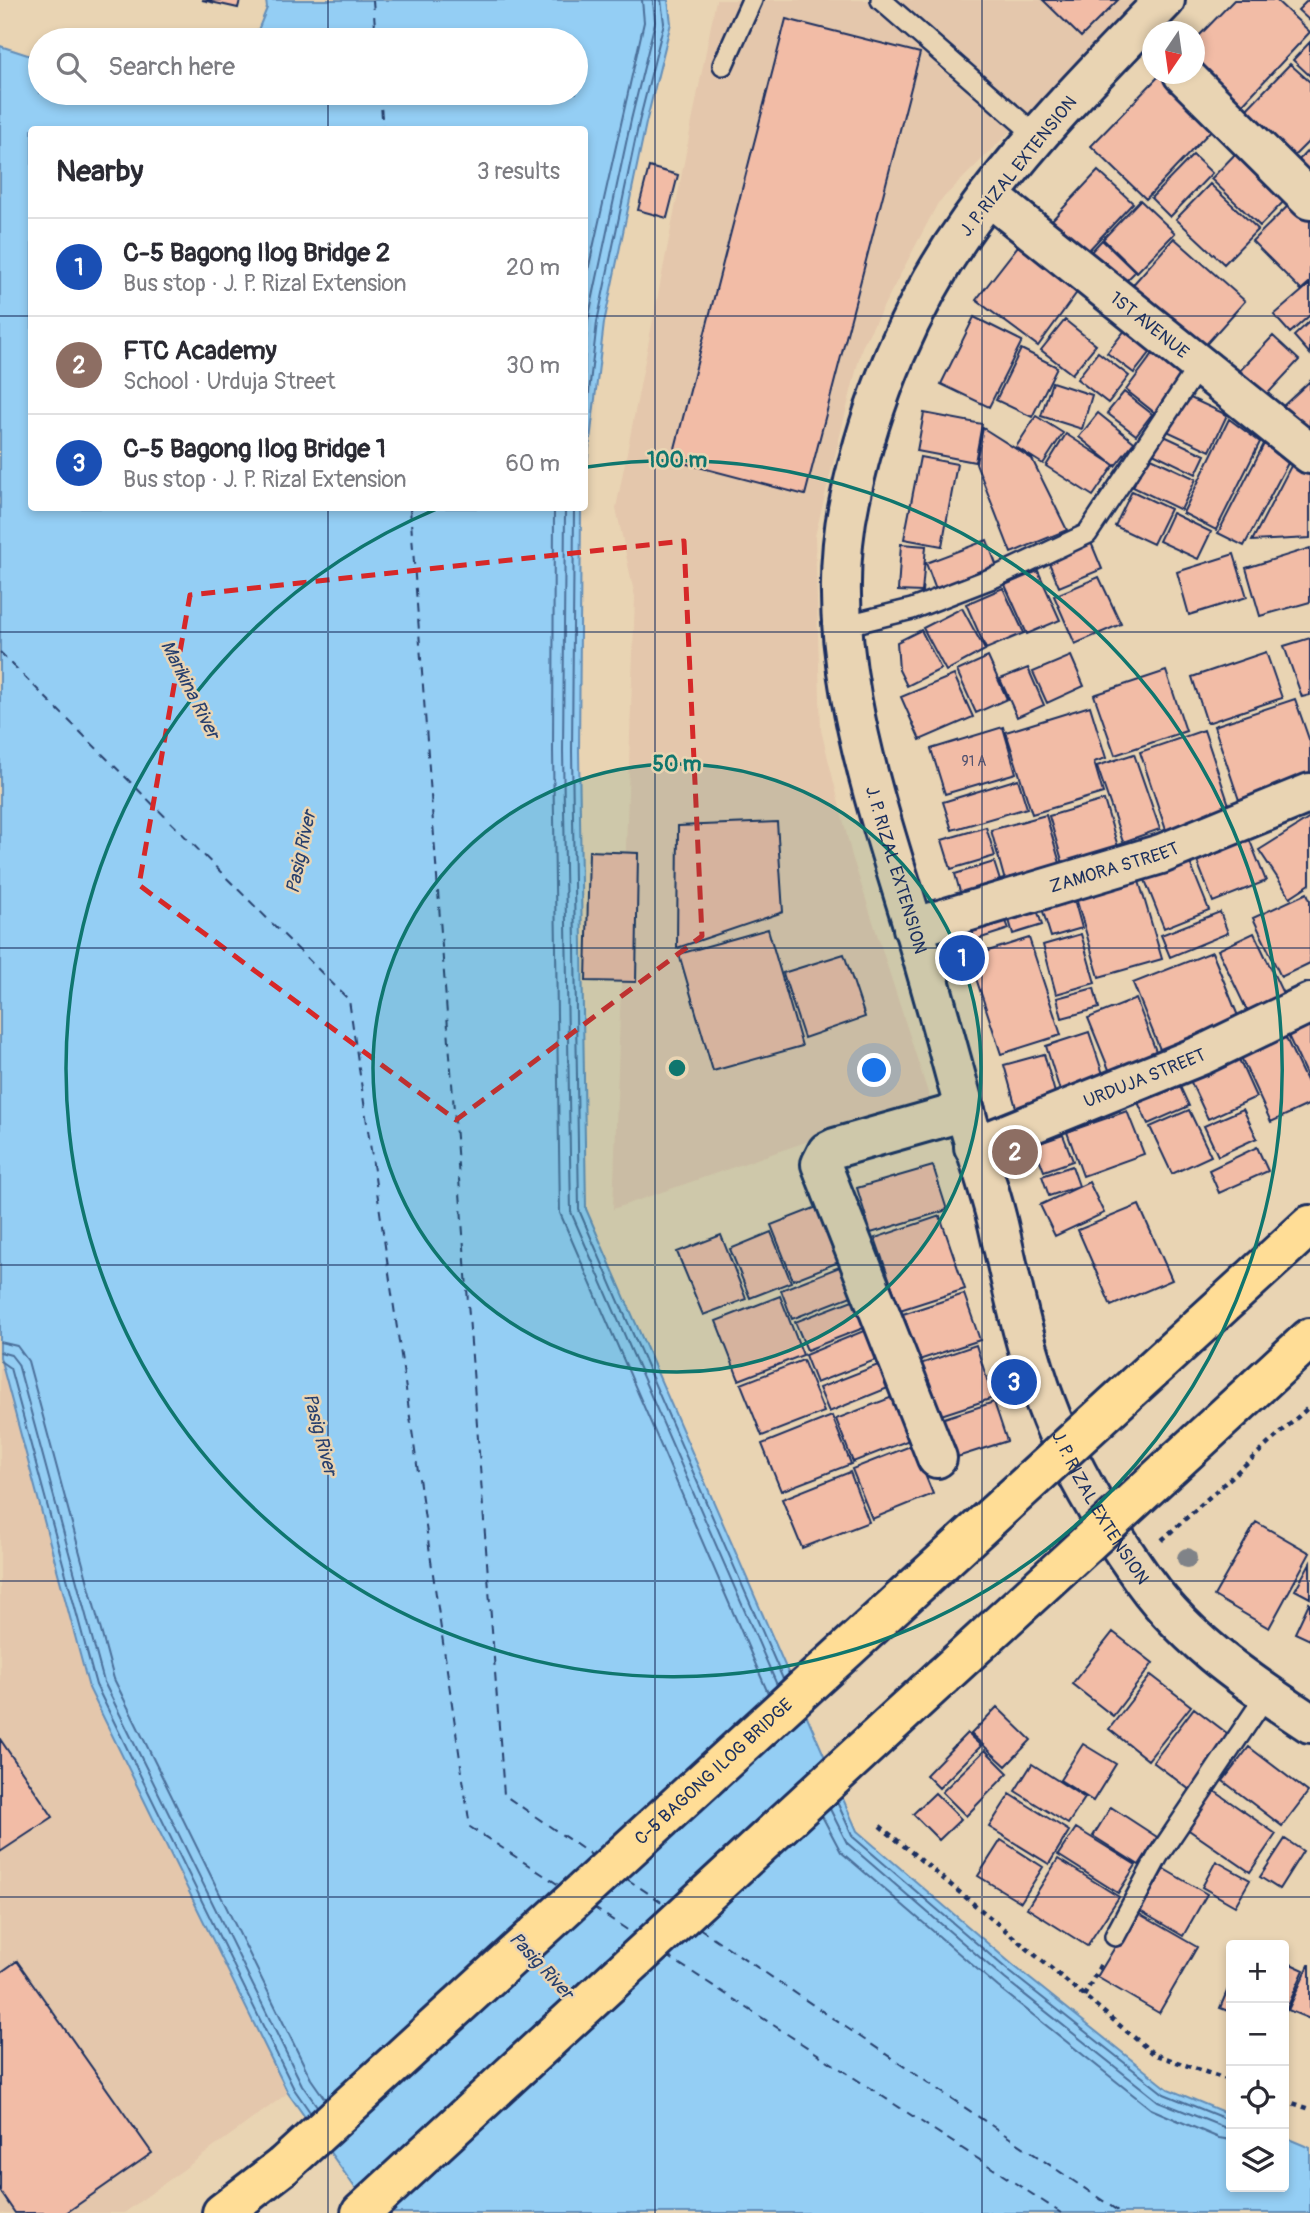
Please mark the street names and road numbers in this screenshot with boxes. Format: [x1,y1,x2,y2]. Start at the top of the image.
street label: J. P. RIZAL EXTENSION [955,91,1082,241]
street label: 1ST AVENUE [1105,287,1193,364]
street label: J. P. RIZAL EXTENSION [860,784,932,957]
street label: ZAMORA STREET [1047,837,1182,899]
street label: URDUJA STREET [1080,1044,1209,1113]
street label: J. P. RIZAL EXTENSION [1046,1427,1154,1589]
street label: C-5 BAGONG ILOG BRIDGE [630,1694,798,1850]

